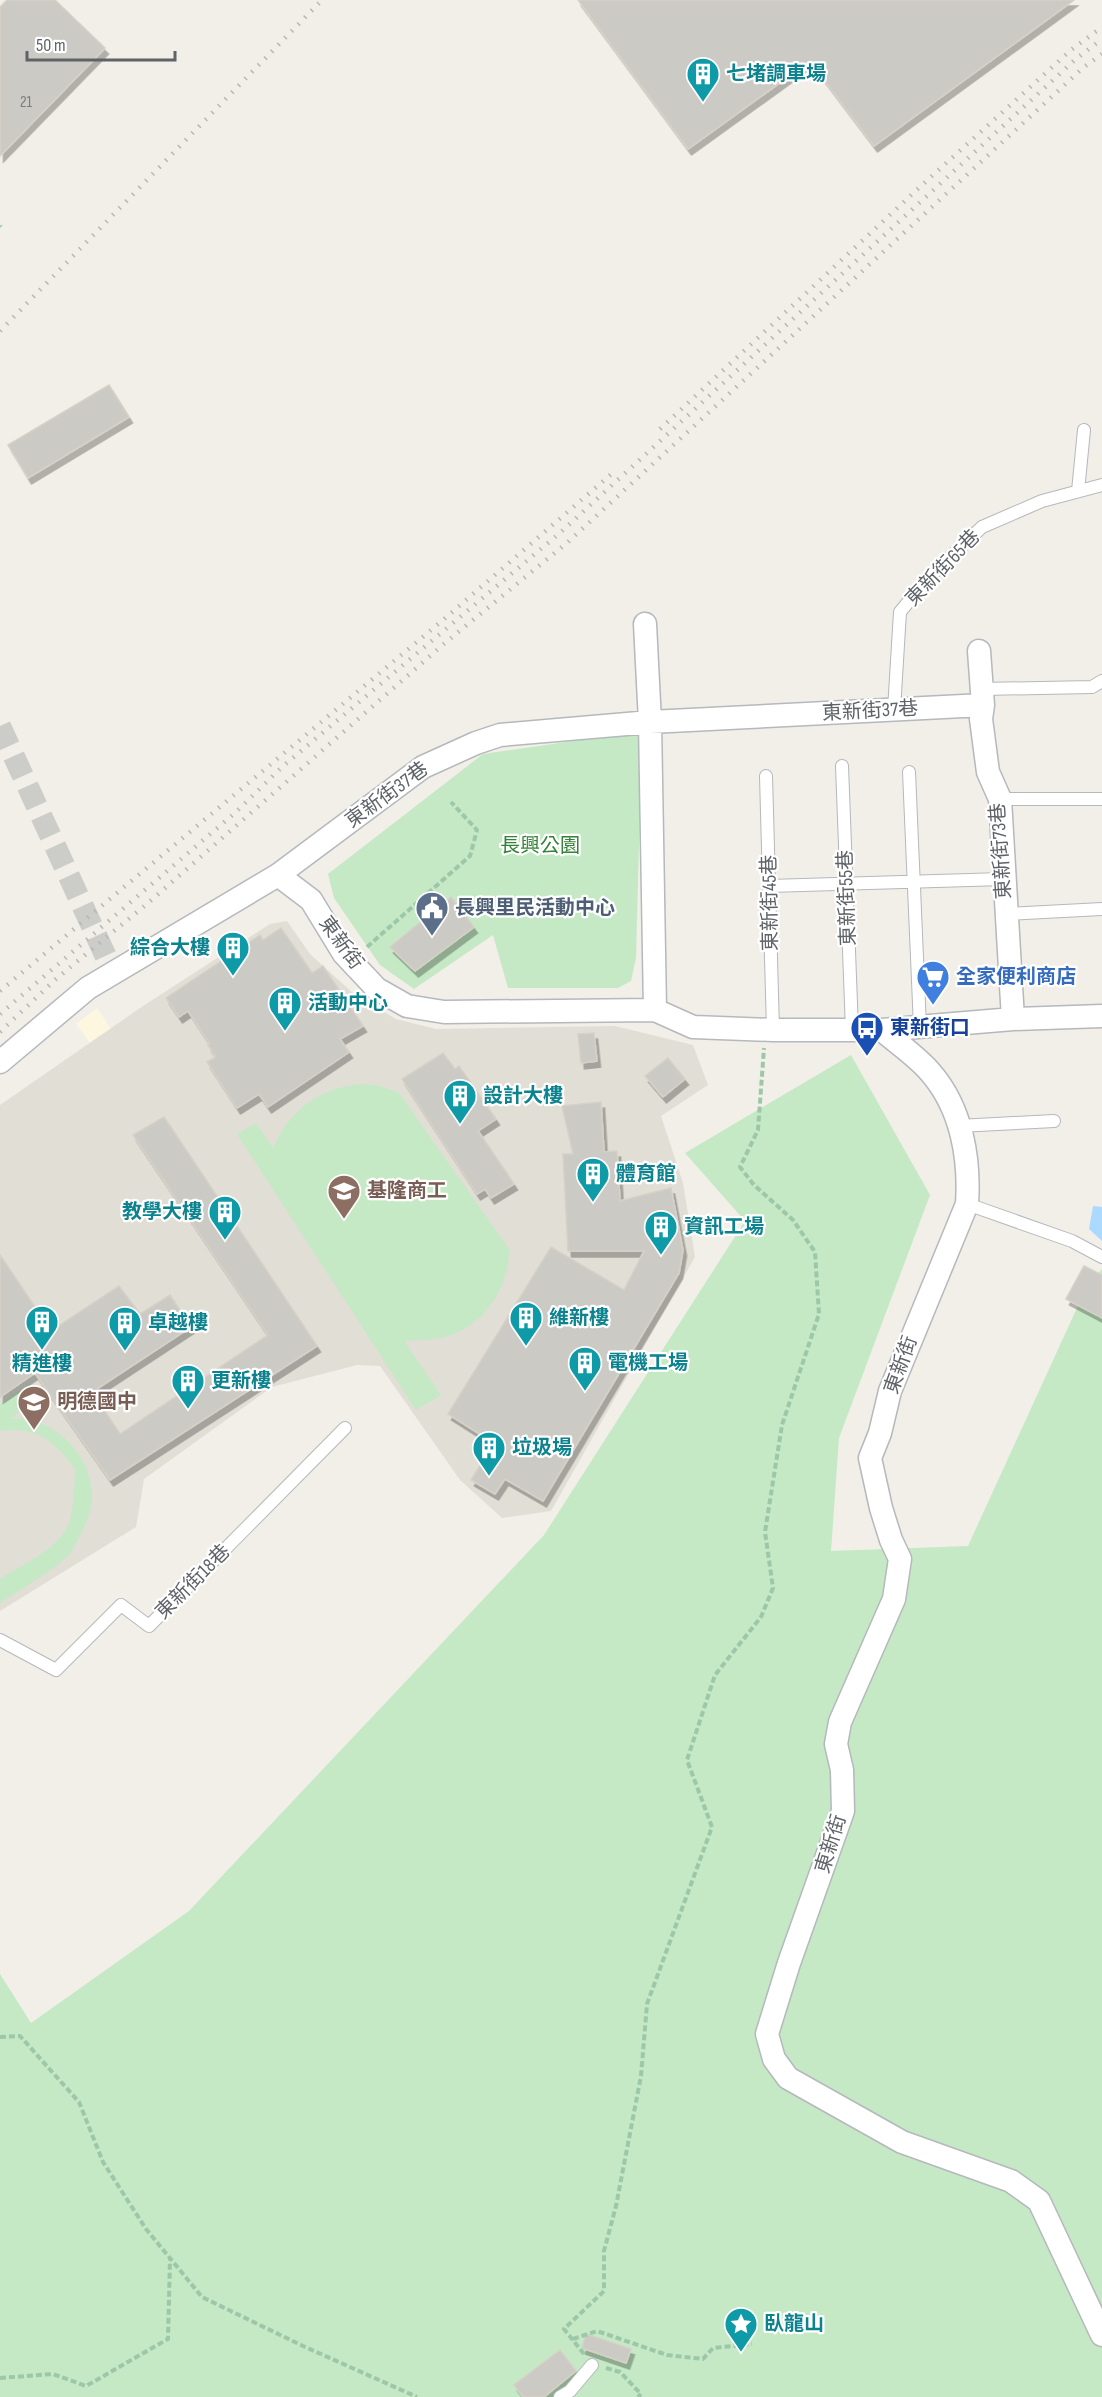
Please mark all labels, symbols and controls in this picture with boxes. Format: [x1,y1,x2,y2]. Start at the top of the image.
scale bar [27,24,176,62]
text: 50 m [36,35,66,56]
building icon: 七堵調車場 [685,56,721,103]
place label: 七堵調車場 [726,62,826,86]
house number: 21 [20,93,33,112]
street label: 東新街65巷 [901,525,985,611]
street label: 東新街37巷 [821,696,919,726]
street label: 東新街37巷 [341,757,433,833]
street label: 東新街73巷 [986,802,1016,900]
park label: 長興公園 [500,834,580,858]
street label: 東新街55巷 [833,850,861,946]
street label: 東新街45巷 [757,855,783,951]
public building icon: 長興里民活動中心 [414,890,450,937]
place label: 長興里民活動中心 [455,896,615,920]
street label: 東新街 [314,912,368,974]
building icon: 綜合大樓 [215,930,251,977]
place label: 綜合大樓 [130,936,210,960]
supermarket icon: 全家便利商店 [915,959,951,1006]
place label: 全家便利商店 [956,965,1076,989]
building icon: 活動中心 [267,985,303,1032]
place label: 活動中心 [308,991,388,1015]
bus stop icon: 東新街口 [849,1010,885,1057]
place label: 東新街口 [890,1016,970,1040]
building icon: 設計大樓 [442,1078,478,1125]
place label: 設計大樓 [483,1084,563,1108]
building icon: 體育館 [575,1156,611,1203]
place label: 體育館 [616,1162,676,1186]
school or university icon: 基隆商工 [326,1173,362,1220]
place label: 基隆商工 [367,1179,447,1203]
building icon: 教學大樓 [207,1194,243,1241]
place label: 教學大樓 [122,1200,202,1224]
building icon: 資訊工場 [643,1209,679,1256]
place label: 資訊工場 [684,1215,764,1239]
building icon: 維新樓 [508,1300,544,1347]
building icon: 精進樓 [24,1304,60,1351]
building icon: 卓越樓 [107,1305,143,1352]
place label: 維新樓 [549,1306,609,1330]
place label: 卓越樓 [148,1311,208,1335]
street label: 東新街 [879,1333,923,1397]
building icon: 電機工場 [567,1345,603,1392]
place label: 電機工場 [608,1351,688,1375]
place label: 精進樓 [12,1352,72,1376]
building icon: 更新樓 [170,1363,206,1410]
place label: 更新樓 [211,1369,271,1393]
school or university icon: 明德國中 [16,1384,52,1431]
place label: 明德國中 [57,1390,137,1414]
building icon: 垃圾場 [471,1430,507,1477]
place label: 垃圾場 [512,1436,572,1460]
street label: 東新街18巷 [151,1540,235,1624]
street label: 東新街 [811,1812,851,1876]
place icon: 臥龍山 [723,2306,759,2353]
place label: 臥龍山 [764,2312,824,2336]

